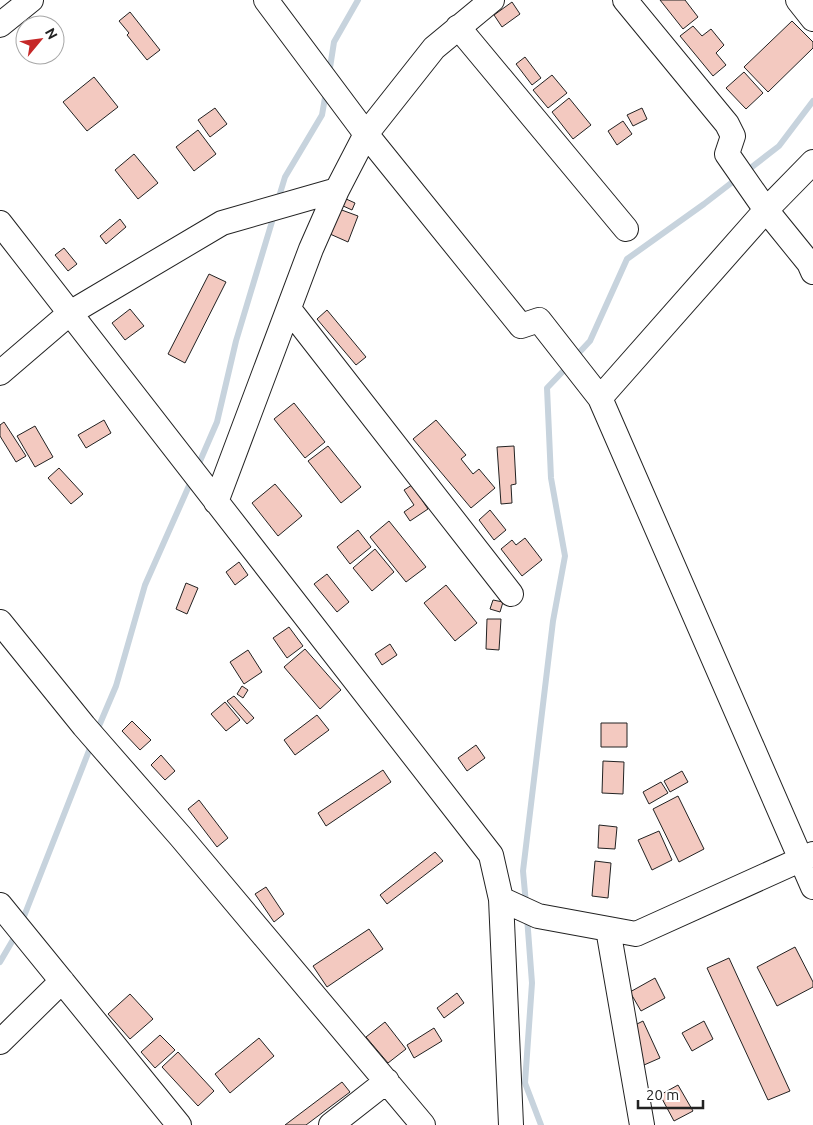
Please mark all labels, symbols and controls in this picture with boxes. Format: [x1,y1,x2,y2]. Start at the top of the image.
north arrow [15,15,65,65]
text: N [42,25,61,42]
scale bar [638,1078,703,1110]
text: 20 m [646,1086,679,1103]

